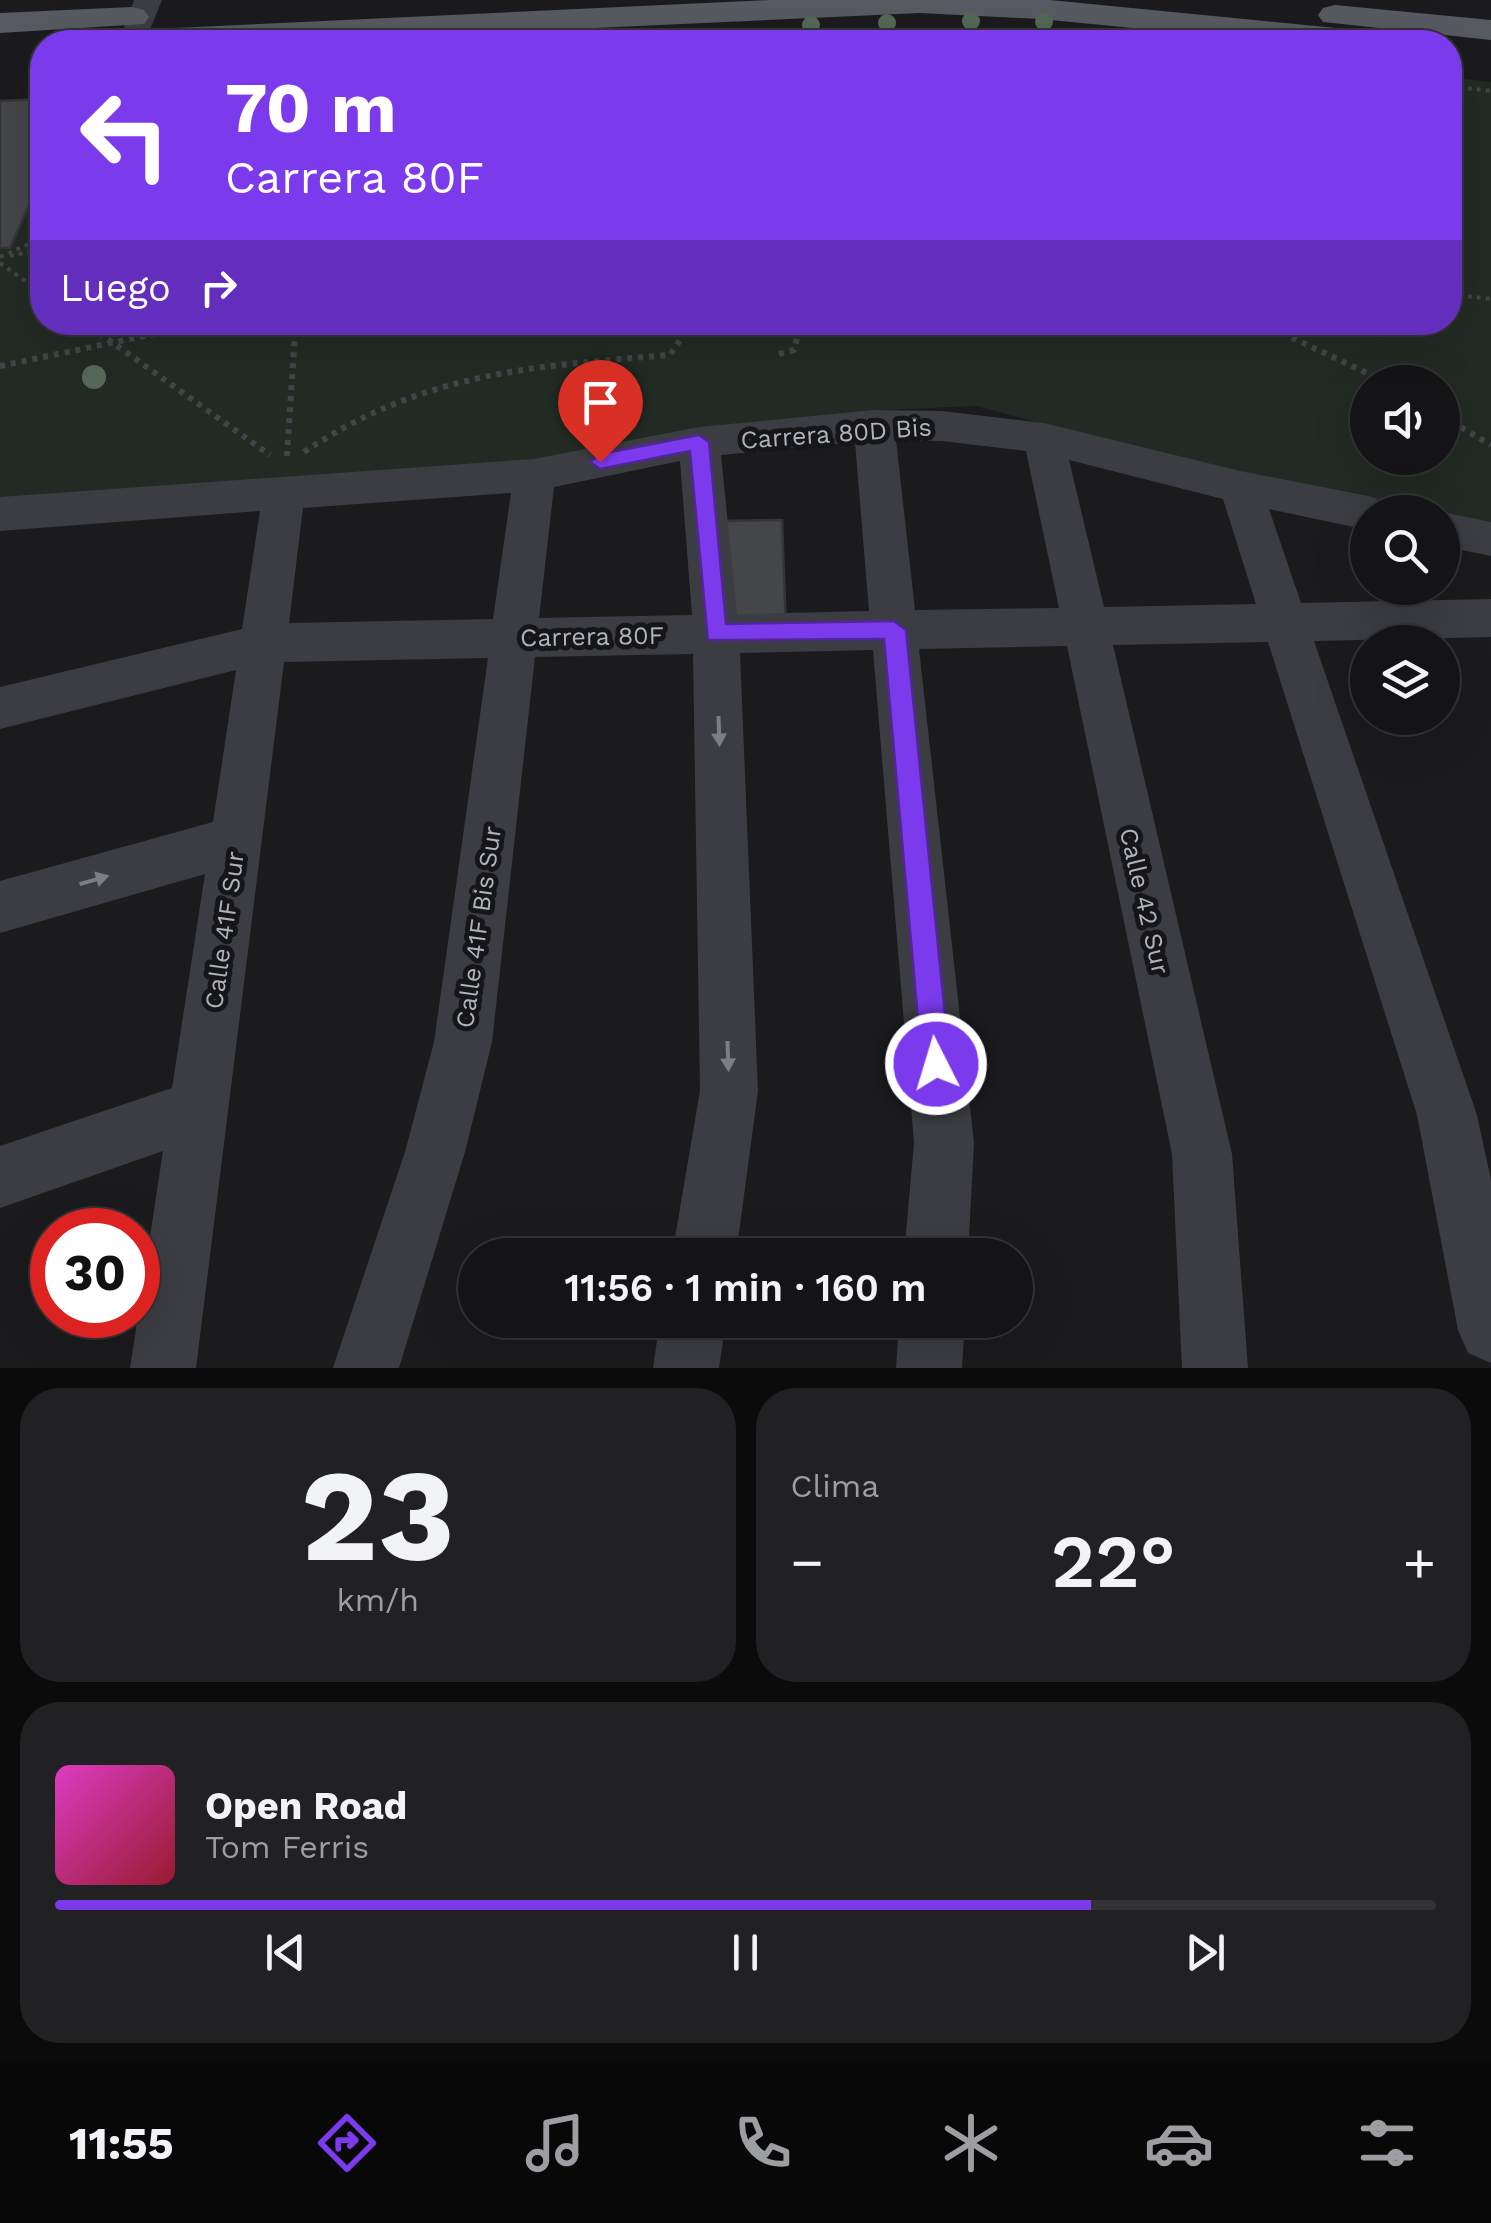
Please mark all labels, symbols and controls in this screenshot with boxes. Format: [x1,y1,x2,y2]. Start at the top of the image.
text: 70 m [225,67,397,149]
icon: left [60,70,190,200]
text: Carrera 80F [225,151,484,204]
icon: right [191,260,246,315]
text: Luego [60,266,171,310]
pin [558,360,643,463]
map controls [1350,365,1460,735]
button: sound [1350,365,1460,475]
icon: arrive [573,375,628,430]
street label: Carrera 80D Bis [740,412,932,455]
button: search [1350,495,1460,605]
street label: Carrera 80F [520,621,664,652]
button: layers [1350,625,1460,735]
one-way arrow [711,715,727,747]
street label: Calle 41F Bis Sur [450,824,507,1030]
street label: Calle 42 Sur [1114,825,1175,977]
street label: Calle 41F Sur [199,849,250,1011]
one-way arrow [79,872,110,887]
position arrow [884,1012,988,1116]
one-way arrow [721,1040,737,1072]
speed limit sign: 30 [30,1208,160,1338]
text: 11:56 · 1 min · 160 m [565,1266,926,1310]
text: 23 [300,1439,455,1592]
text: Clima [791,1467,879,1505]
text: 22° [1051,1517,1176,1605]
text: − [791,1530,824,1594]
text: + [1403,1530,1436,1594]
text: km/h [337,1581,419,1619]
text: Open Road [205,1784,407,1828]
text: Tom Ferris [205,1828,369,1866]
icon: previous [258,1925,313,1980]
icon: pause [718,1925,773,1980]
icon: next [1178,1925,1233,1980]
icon: directions [312,2108,382,2178]
icon: music [520,2108,590,2178]
icon: phone [728,2108,798,2178]
icon: climate [936,2108,1006,2178]
icon: car [1144,2108,1214,2178]
icon: filters [1352,2108,1422,2178]
text: 11:55 [69,2117,174,2170]

